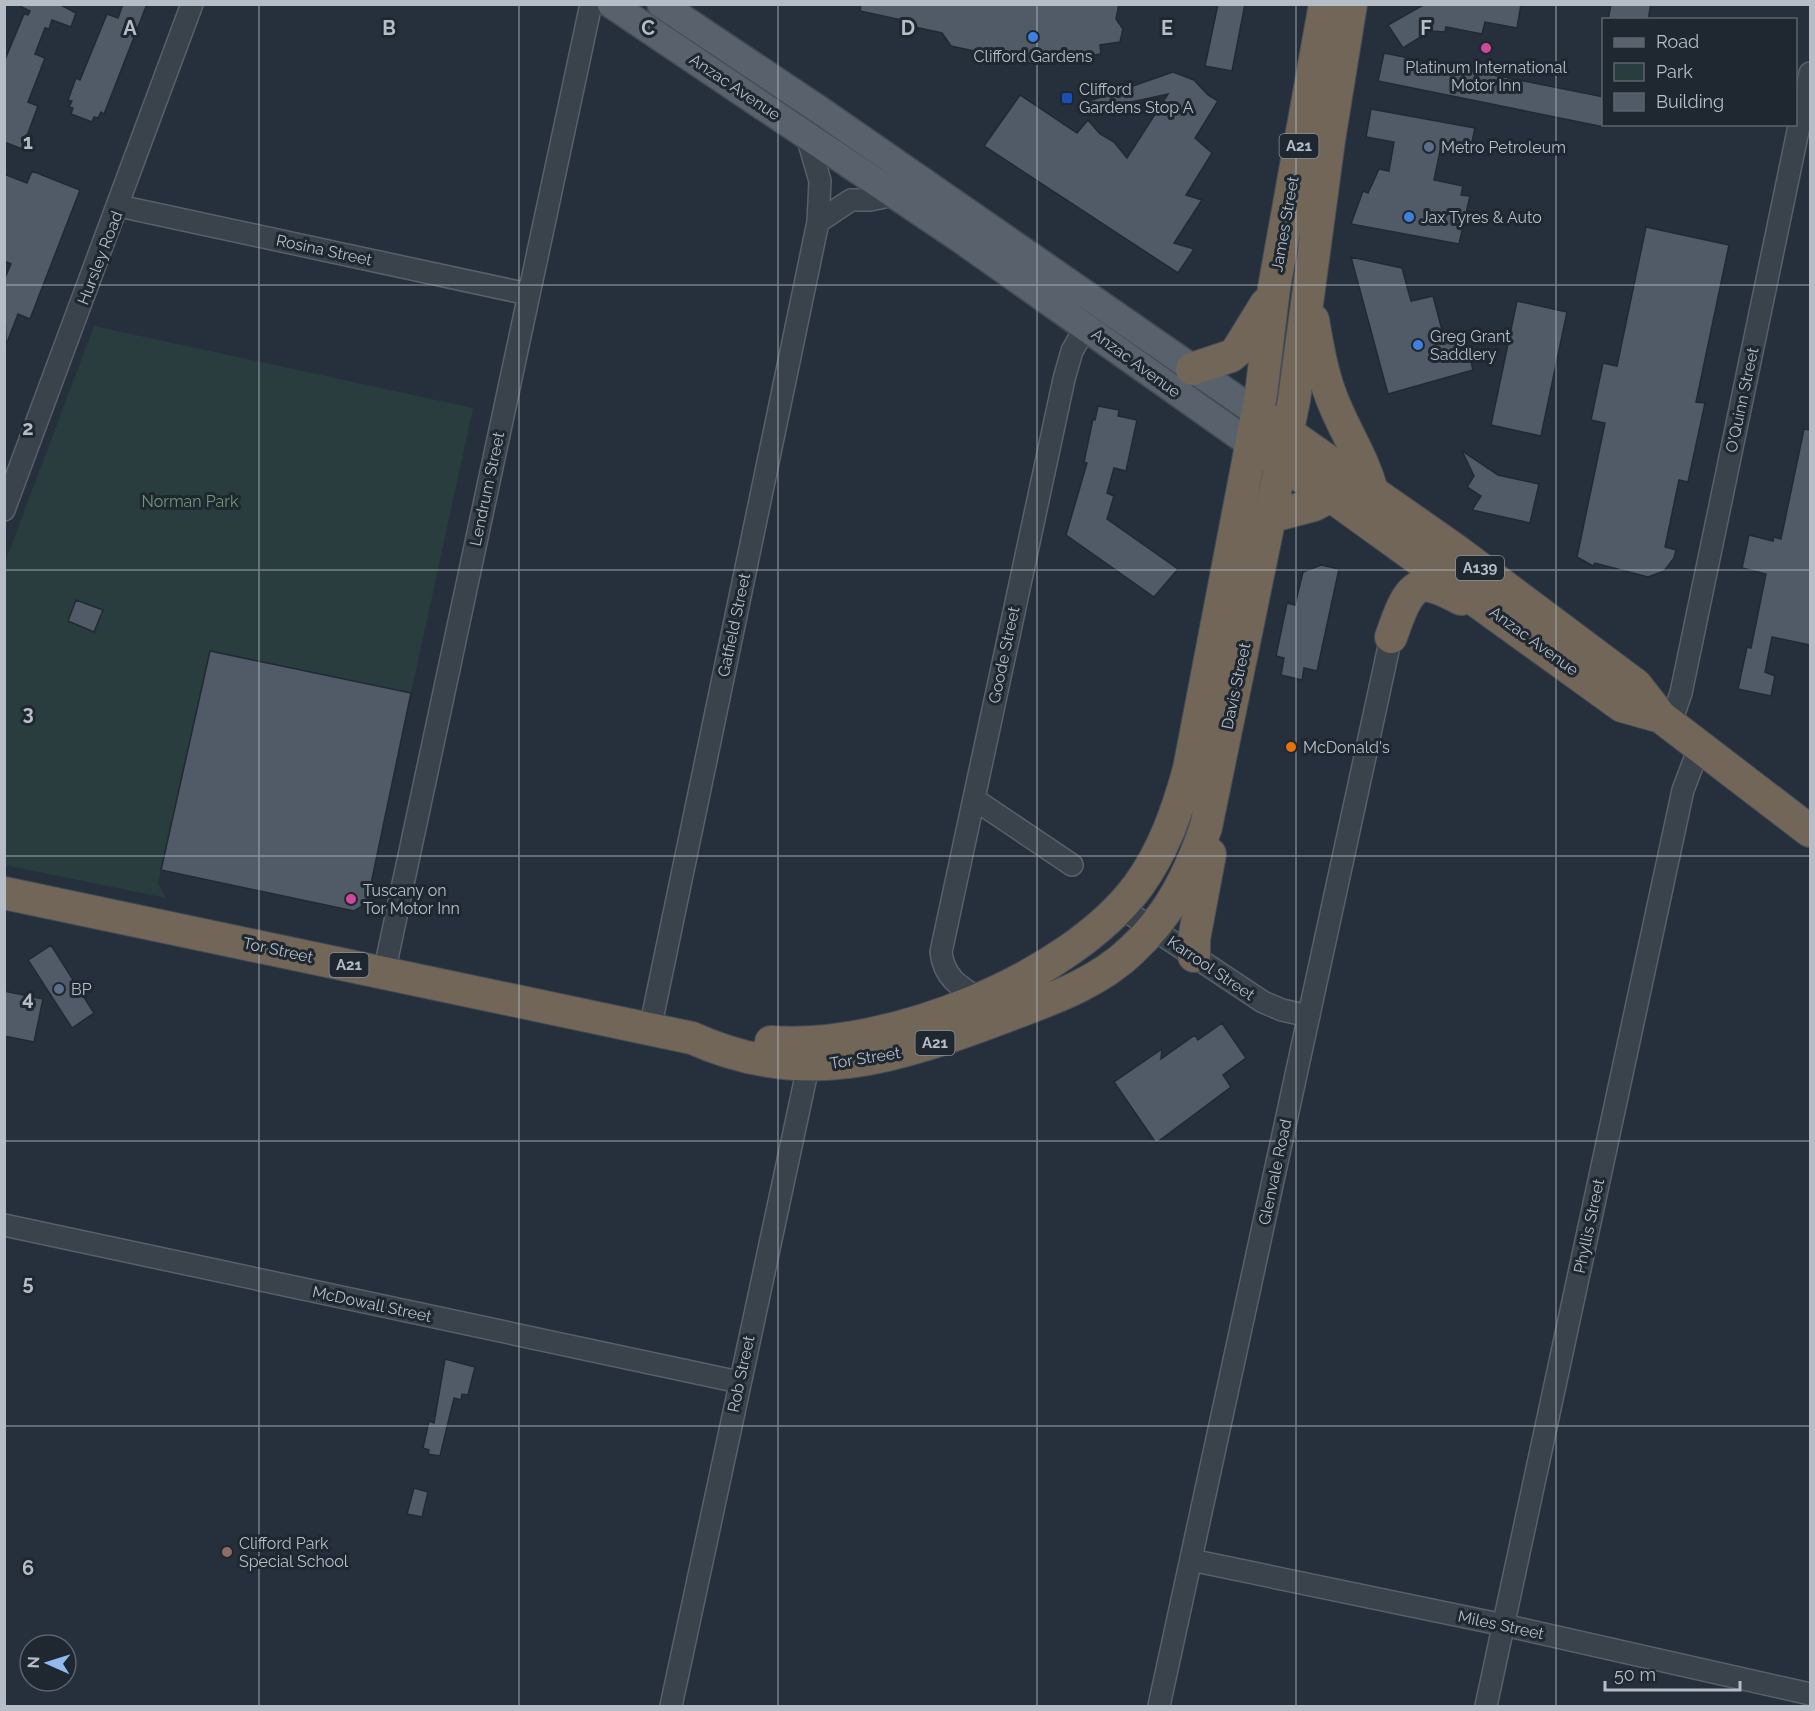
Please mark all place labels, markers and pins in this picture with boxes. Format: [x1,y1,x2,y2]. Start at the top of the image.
marker: Clifford Gardens [1026,30,1040,44]
marker: Platinum International Motor Inn [1479,41,1493,55]
place label: Clifford Gardens [974,47,1093,66]
place label: Platinum International Motor Inn [1405,58,1567,95]
place label: Clifford Gardens Stop A [1079,80,1194,117]
marker: Clifford Gardens Stop A [1060,91,1074,105]
place label: Metro Petroleum [1441,138,1566,157]
marker: Metro Petroleum [1422,140,1436,154]
place label: Jax Tyres & Auto [1421,208,1542,227]
marker: Jax Tyres & Auto [1402,210,1416,224]
place label: Greg Grant Saddlery [1430,327,1511,364]
marker: Greg Grant Saddlery [1411,338,1425,352]
place label: McDonald's [1303,738,1390,757]
marker: McDonald's [1284,740,1298,754]
place label: Tuscany on Tor Motor Inn [363,881,460,918]
marker: Tuscany on Tor Motor Inn [344,892,358,906]
place label: BP [71,980,92,999]
marker: BP [52,982,66,996]
place label: Clifford Park Special School [239,1534,349,1571]
marker: Clifford Park Special School [220,1545,234,1559]

